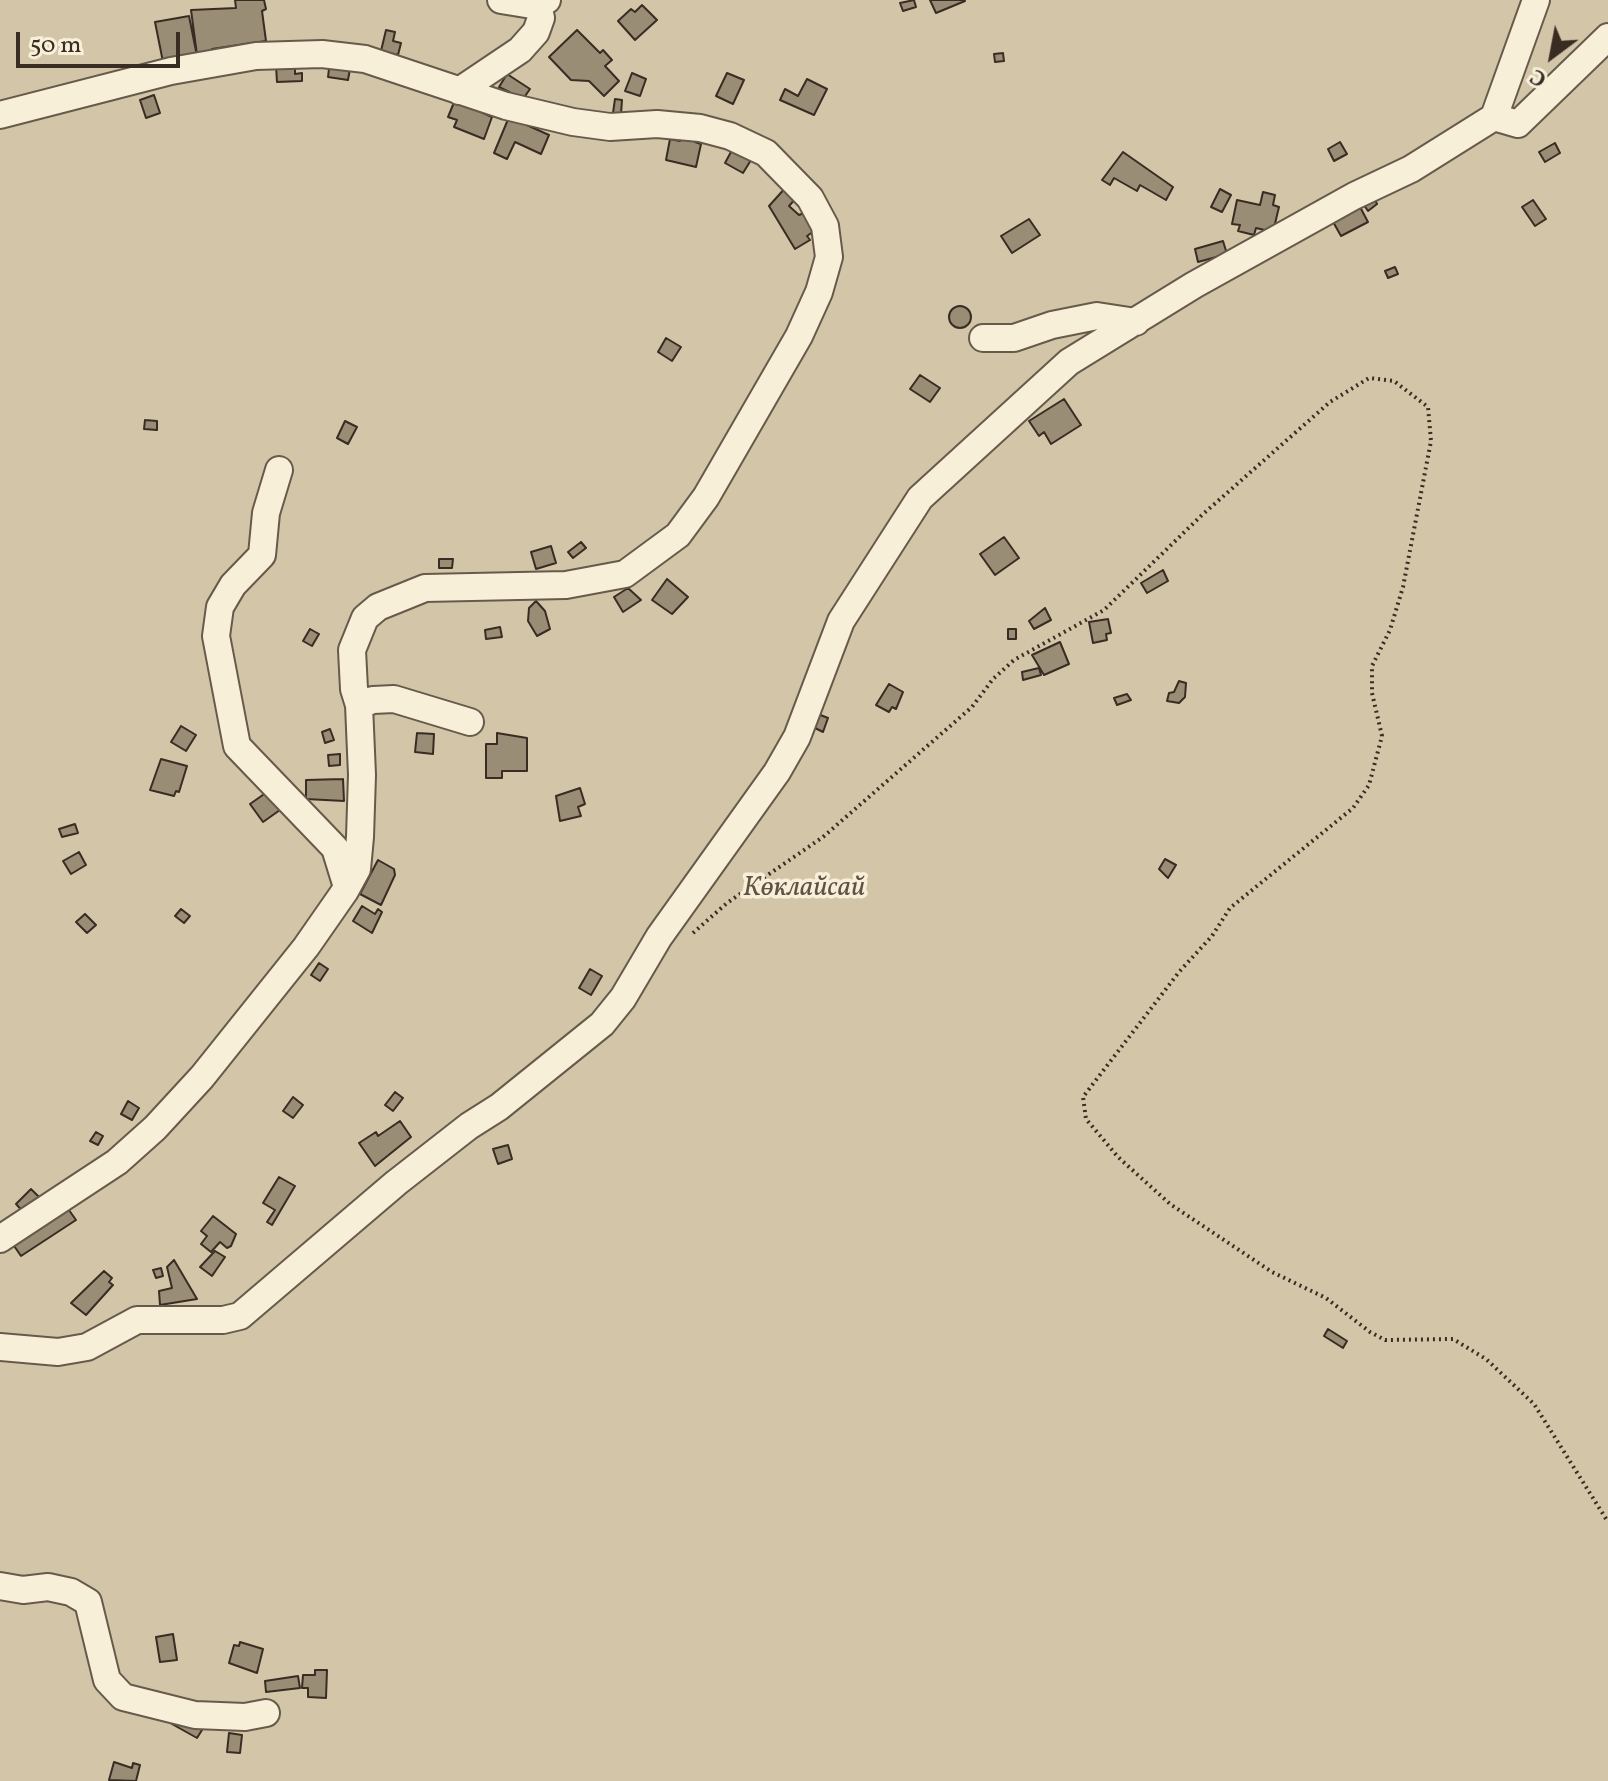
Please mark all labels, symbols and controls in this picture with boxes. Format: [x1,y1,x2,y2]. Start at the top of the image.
scale bar [20,16,184,66]
north arrow [1512,16,1592,96]
text: 50 m [30,29,82,63]
text: С [1525,60,1553,94]
park label: Көклайсай [743,873,865,907]

